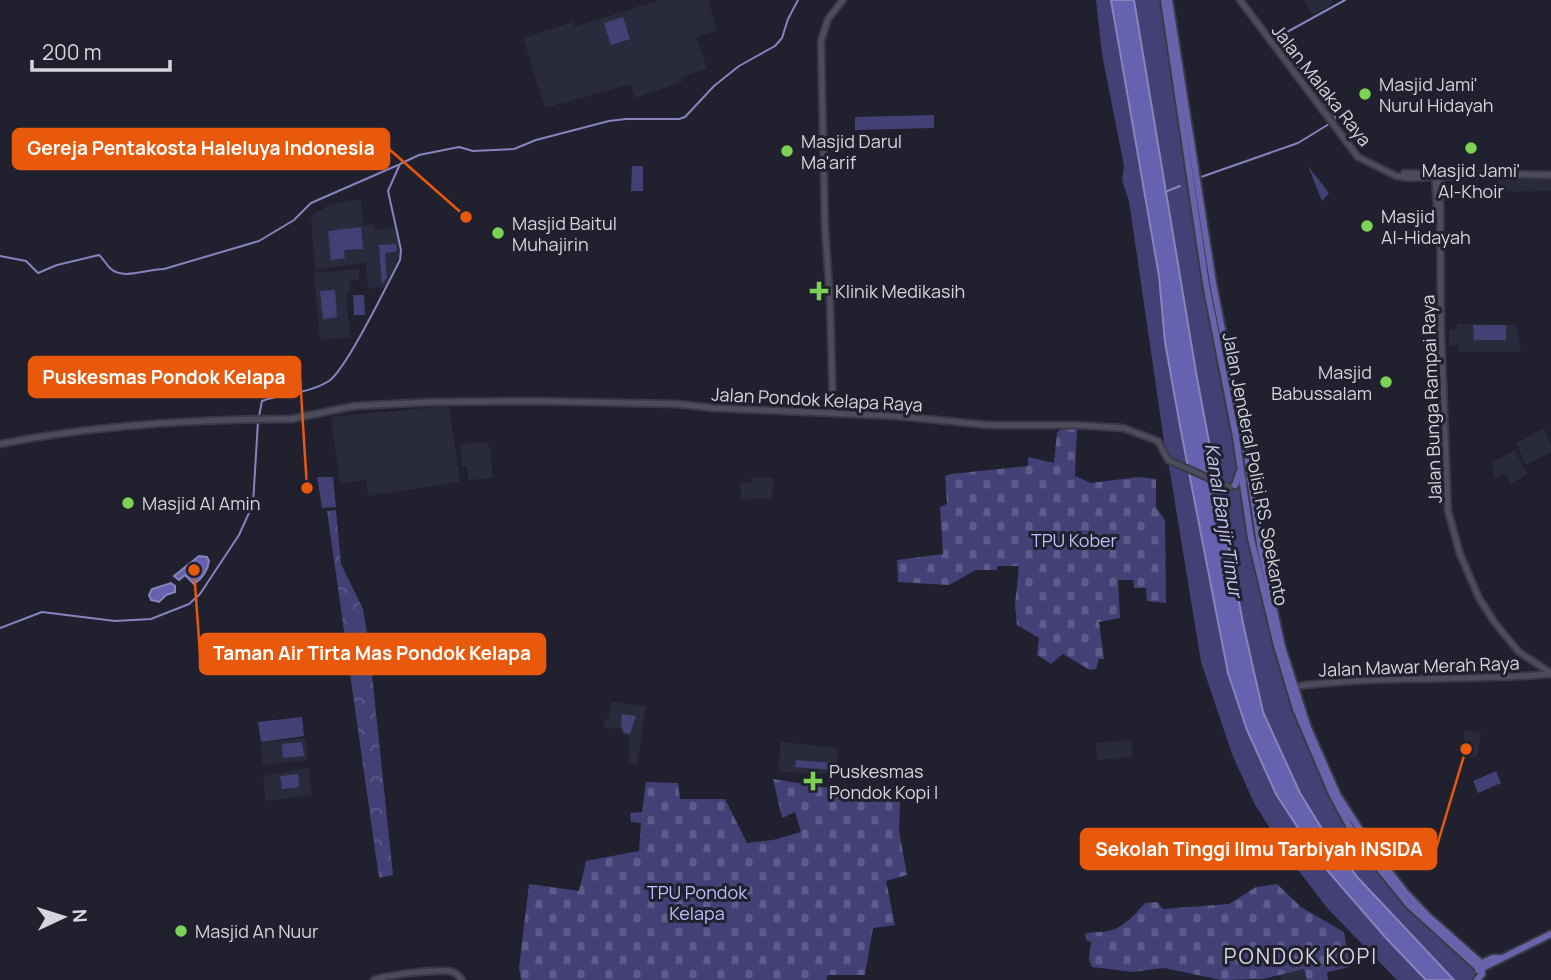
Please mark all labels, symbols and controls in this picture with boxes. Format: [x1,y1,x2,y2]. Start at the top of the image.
street label: Jalan Malaka Raya [1267,19,1377,151]
scale bar [32,28,170,72]
text: 200 m [42,38,102,66]
place label: Masjid Jami' Nurul Hidayah [1379,72,1493,117]
marker: Masjid Jami' Nurul Hidayah [1357,86,1373,102]
callout: Gereja Pentakosta Haleluya Indonesia [13,129,389,169]
place label: Masjid Darul Ma'arif [801,129,902,174]
text: Gereja Pentakosta Haleluya Indonesia [27,135,375,161]
marker: Masjid Jami' Al-Khoir [1463,140,1479,156]
marker: Masjid Darul Ma'arif [779,143,795,159]
place label: Masjid Jami' Al-Khoir [1422,158,1520,203]
place label: Masjid Al-Hidayah [1381,204,1471,249]
place label: Masjid Baitul Muhajirin [512,211,617,256]
marker: Masjid Al-Hidayah [1359,218,1375,234]
marker: Masjid Baitul Muhajirin [490,225,506,241]
place label: Klinik Medikasih [835,279,965,303]
marker: Klinik Medikasih [809,281,829,301]
street label: Jalan Bunga Rampai Raya [1415,294,1447,504]
street label: Jalan Jenderal Polisi RS. Soekanto [1218,330,1294,608]
callout: Puskesmas Pondok Kelapa [29,357,300,397]
place label: Masjid Babussalam [1271,360,1372,405]
text: Puskesmas Pondok Kelapa [43,364,286,390]
marker: Masjid Babussalam [1378,374,1394,390]
street label: Jalan Pondok Kelapa Raya [711,381,923,417]
water label: Kanal Banjir Timur [1199,441,1249,601]
place label: Masjid Al Amin [142,491,260,515]
marker: Masjid Al Amin [120,495,136,511]
park label: TPU Kober [1031,528,1118,552]
callout: Taman Air Tirta Mas Pondok Kelapa [200,634,545,674]
text: Taman Air Tirta Mas Pondok Kelapa [213,640,531,666]
street label: Jalan Mawar Merah Raya [1318,651,1520,681]
place label: Puskesmas Pondok Kopi I [829,759,938,804]
marker: Puskesmas Pondok Kopi I [803,771,823,791]
callout: Sekolah Tinggi Ilmu Tarbiyah INSIDA [1081,829,1436,869]
text: Sekolah Tinggi Ilmu Tarbiyah INSIDA [1095,836,1423,862]
park label: TPU Pondok Kelapa [647,880,748,925]
north arrow [28,882,98,952]
text: N [67,908,93,924]
place label: Masjid An Nuur [195,919,319,943]
marker: Masjid An Nuur [173,923,189,939]
district label: PONDOK KOPI [1224,942,1378,970]

